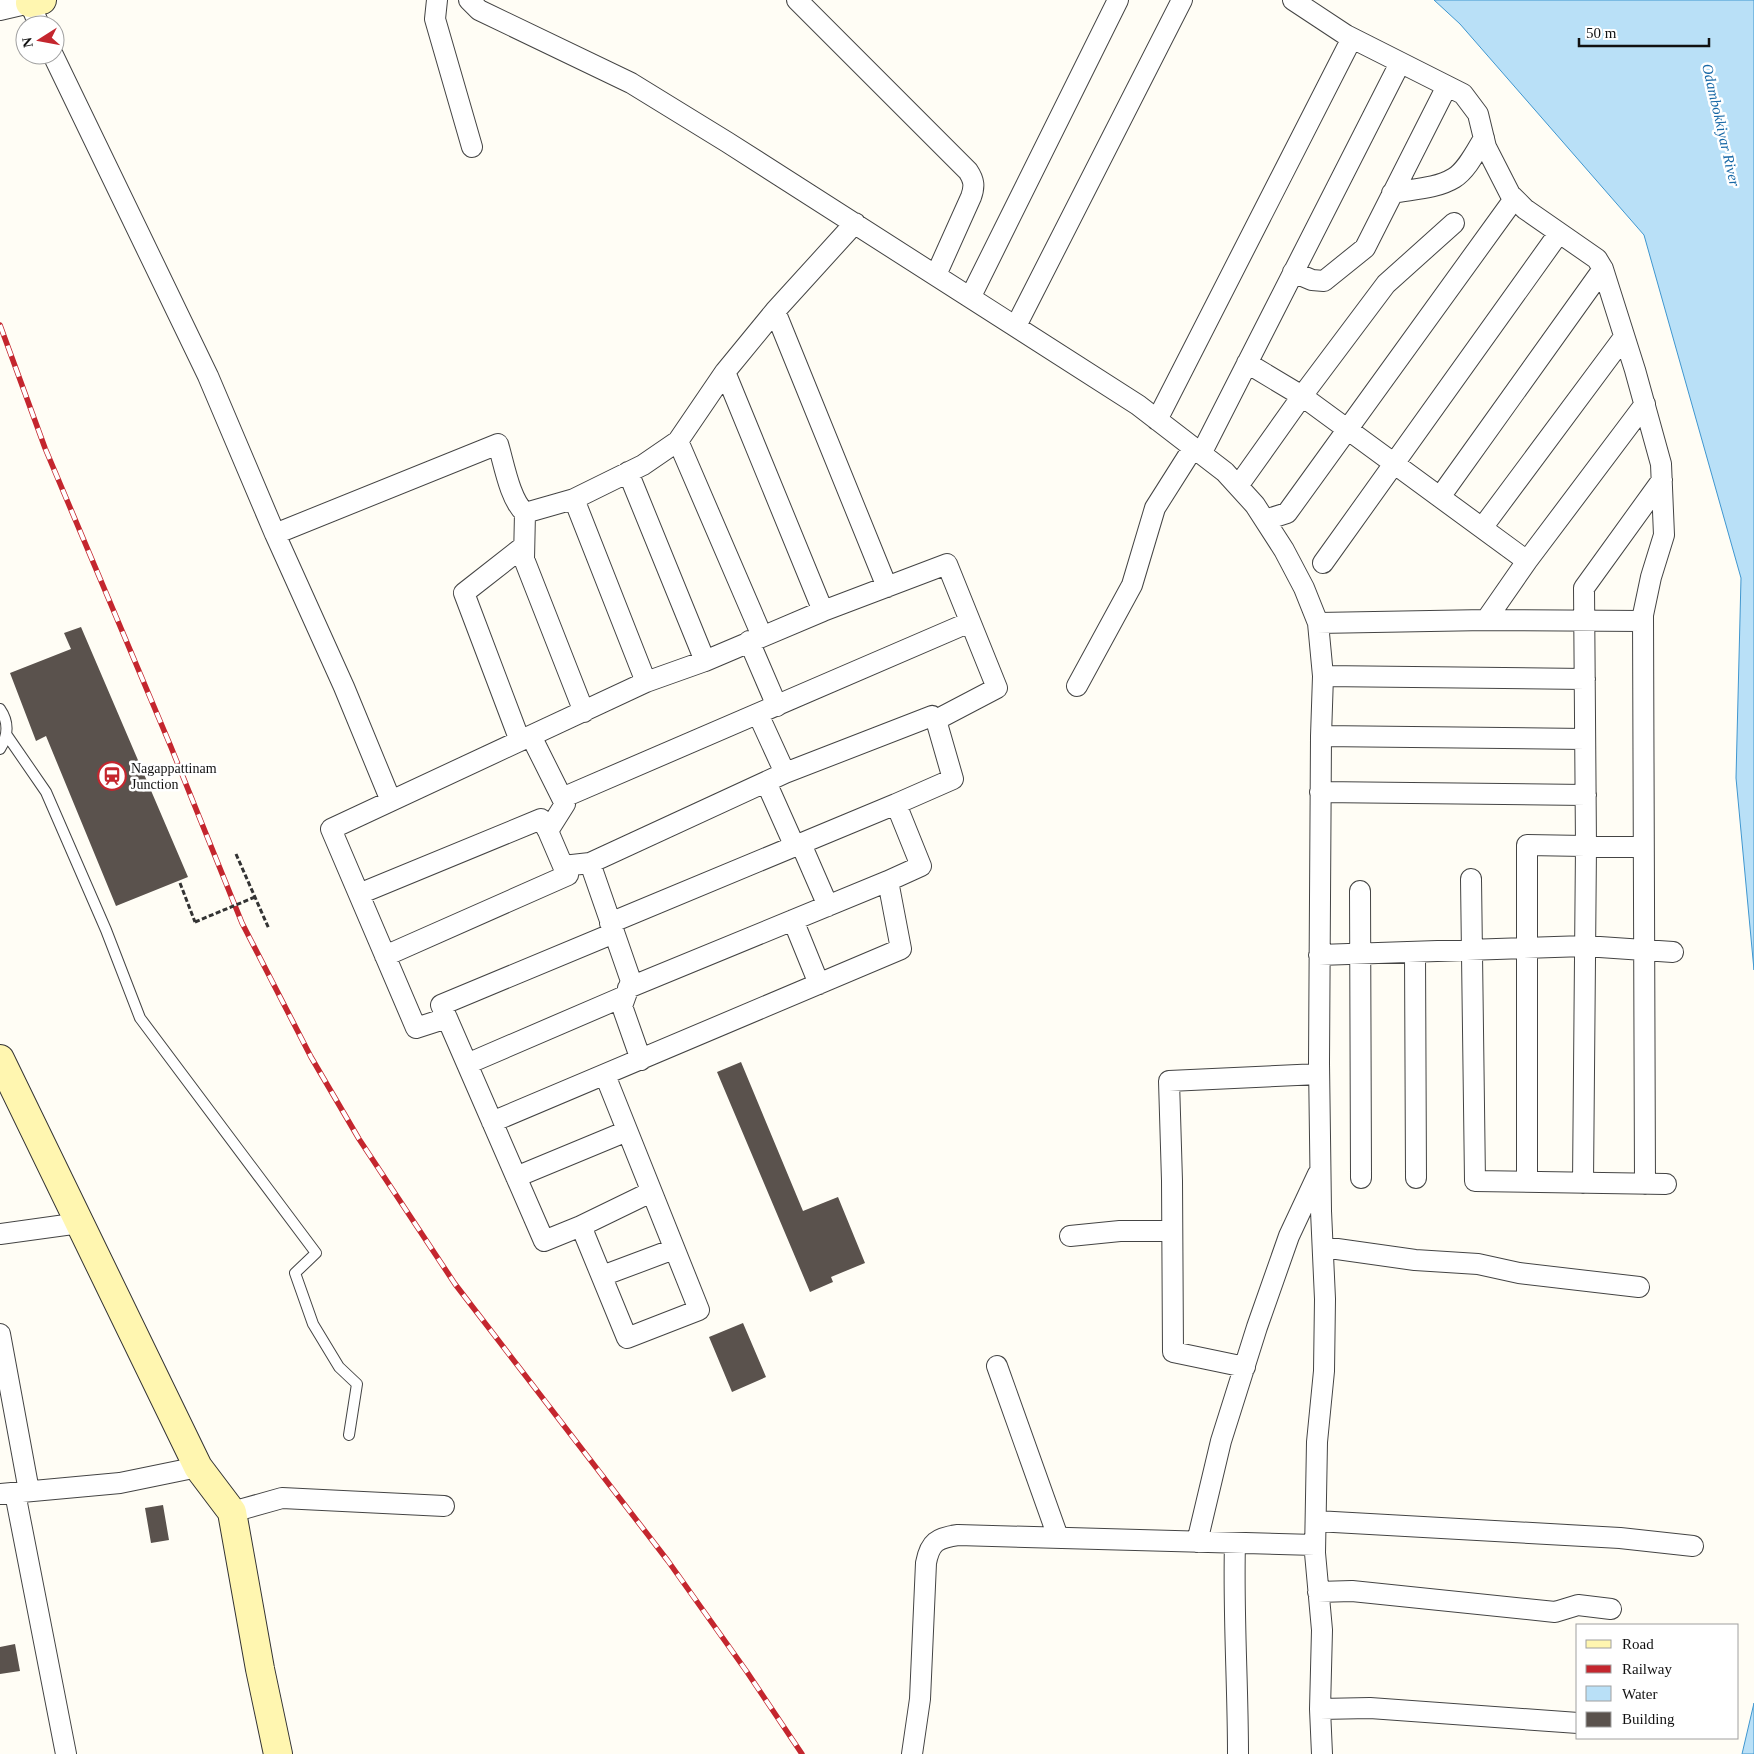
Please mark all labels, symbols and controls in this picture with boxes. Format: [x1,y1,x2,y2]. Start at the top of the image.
north arrow [15,15,65,65]
scale bar [1579,15,1709,47]
text: 50 m [1586,25,1617,41]
text: N [19,36,36,49]
water label: Odambokkiyar River [1699,62,1743,188]
station icon: Nagappattinam Junction [97,761,127,791]
place label: Nagappattinam Junction [131,761,217,792]
legend [1576,1624,1739,1739]
text: Road [1622,1636,1654,1652]
text: Railway [1622,1661,1672,1677]
text: Water [1622,1686,1657,1702]
text: Building [1622,1711,1675,1727]

